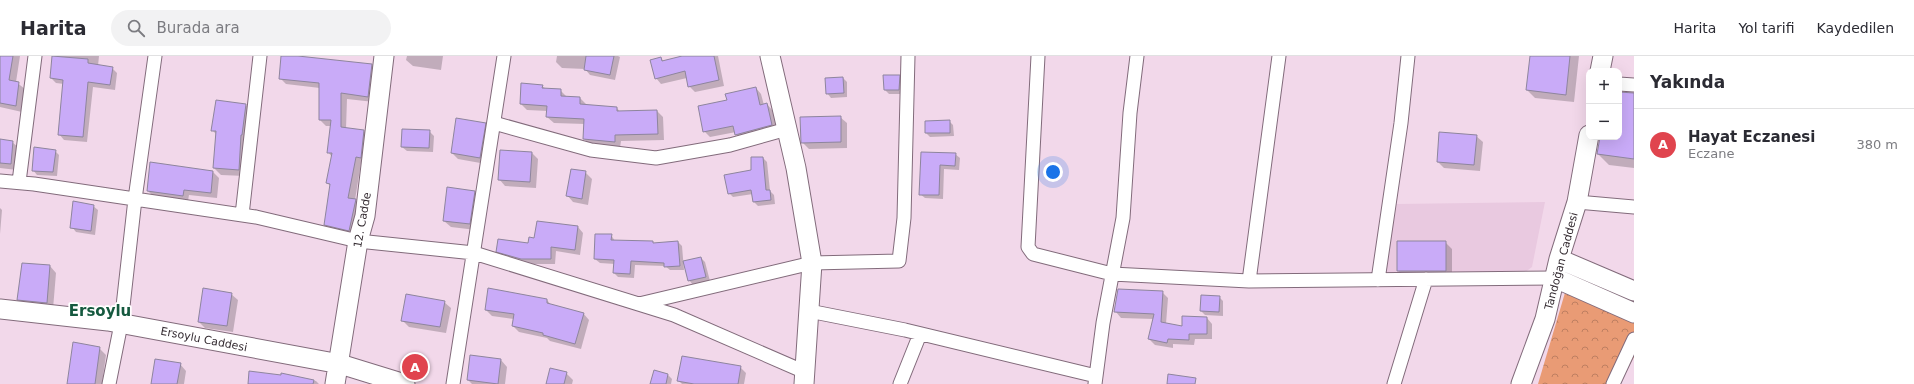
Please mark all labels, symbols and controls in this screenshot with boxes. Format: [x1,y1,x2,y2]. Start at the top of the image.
search box [111,10,391,46]
text: Harita [20,17,87,39]
icon: search [125,17,147,39]
text: Burada ara [157,19,240,37]
text: Harita [1674,20,1716,36]
text: Yol tarifi [1738,20,1795,36]
text: Kaydedilen [1817,20,1894,36]
map controls [1586,68,1622,140]
button: + [1586,68,1622,104]
text: Yakında [1650,72,1725,92]
button: − [1586,104,1622,140]
text: Hayat Eczanesi [1688,128,1815,146]
text: A [1658,137,1668,152]
text: 380 m [1856,137,1898,152]
text: Eczane [1688,146,1734,161]
your location [1043,162,1063,182]
street label: 12. Cadde [351,191,374,249]
street label: Tandoğan Caddesi [1542,211,1581,312]
district label: Ersoylu [69,302,131,320]
street label: Ersoylu Caddesi [160,325,248,354]
pin: A [402,352,428,382]

